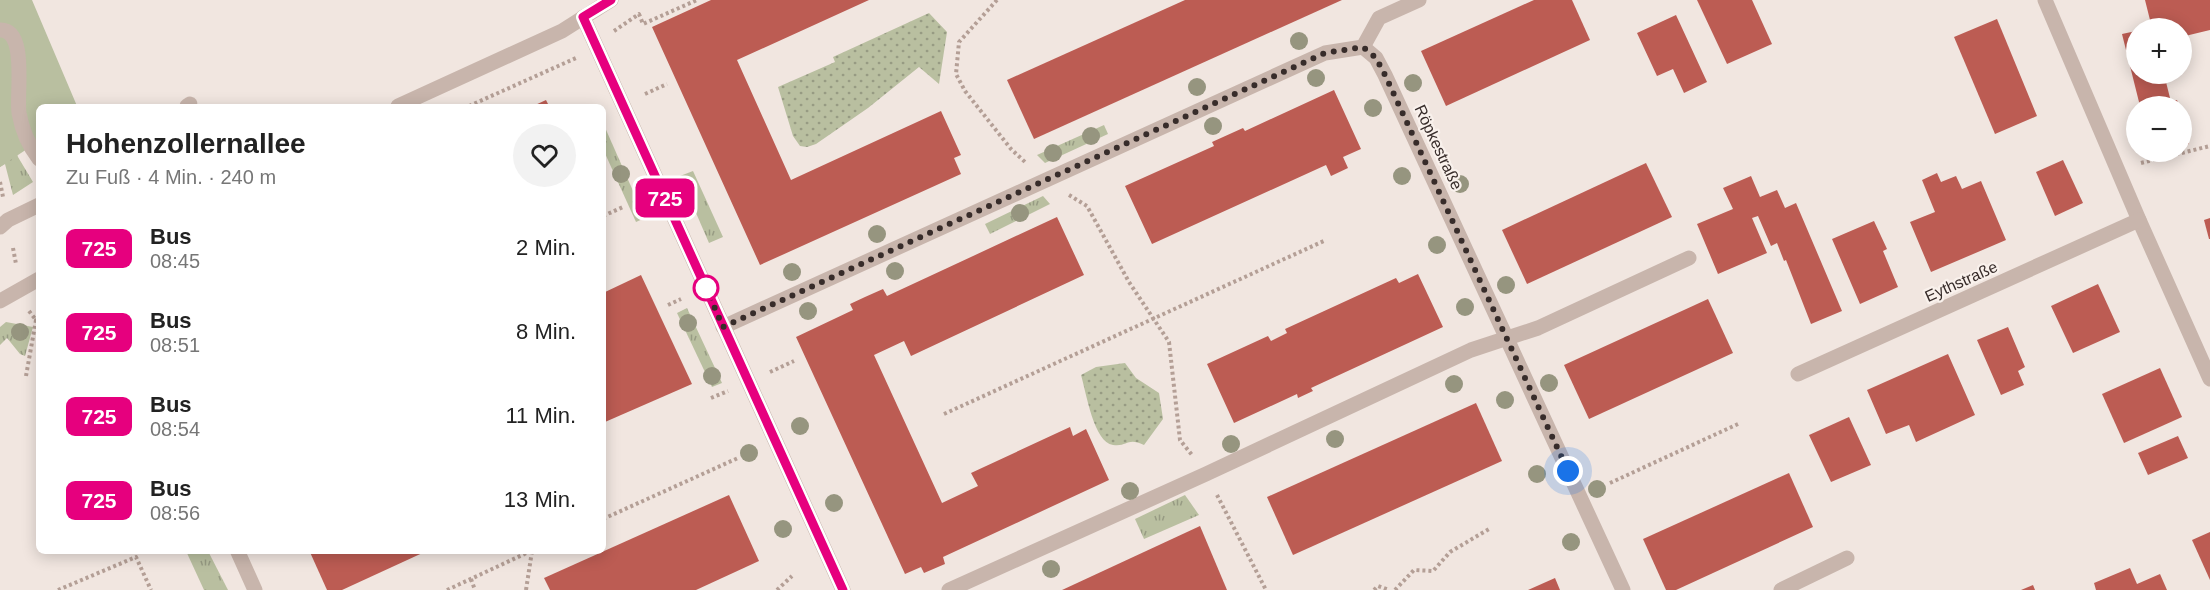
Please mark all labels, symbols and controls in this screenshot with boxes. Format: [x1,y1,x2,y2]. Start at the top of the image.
map controls [2126,18,2192,162]
button: + [2126,18,2192,84]
button: − [2126,96,2192,162]
street label: Röpkestraße [1411,102,1466,192]
button: heart [513,124,576,187]
text: Hohenzollernallee [66,128,306,159]
text: Zu Fuß · 4 Min. · 240 m [66,166,276,188]
line badge: 725 [630,178,700,218]
text: 725 [647,187,683,210]
text: Bus [150,224,192,249]
text: 2 Min. [516,235,576,260]
text: 725 [81,237,117,260]
text: 08:45 [150,250,200,272]
street label: Eythstraße [1922,258,2000,305]
unlabelled marker [693,275,719,301]
text: Bus [150,308,192,333]
text: 8 Min. [516,319,576,344]
text: 725 [81,321,117,344]
text: 08:51 [150,334,200,356]
text: Bus [150,392,192,417]
text: 11 Min. [505,403,576,428]
text: 725 [81,405,117,428]
text: 08:54 [150,418,200,440]
your location [1553,456,1583,486]
text: Bus [150,476,192,501]
text: 13 Min. [504,487,576,512]
text: 725 [81,489,117,512]
text: 08:56 [150,502,200,524]

